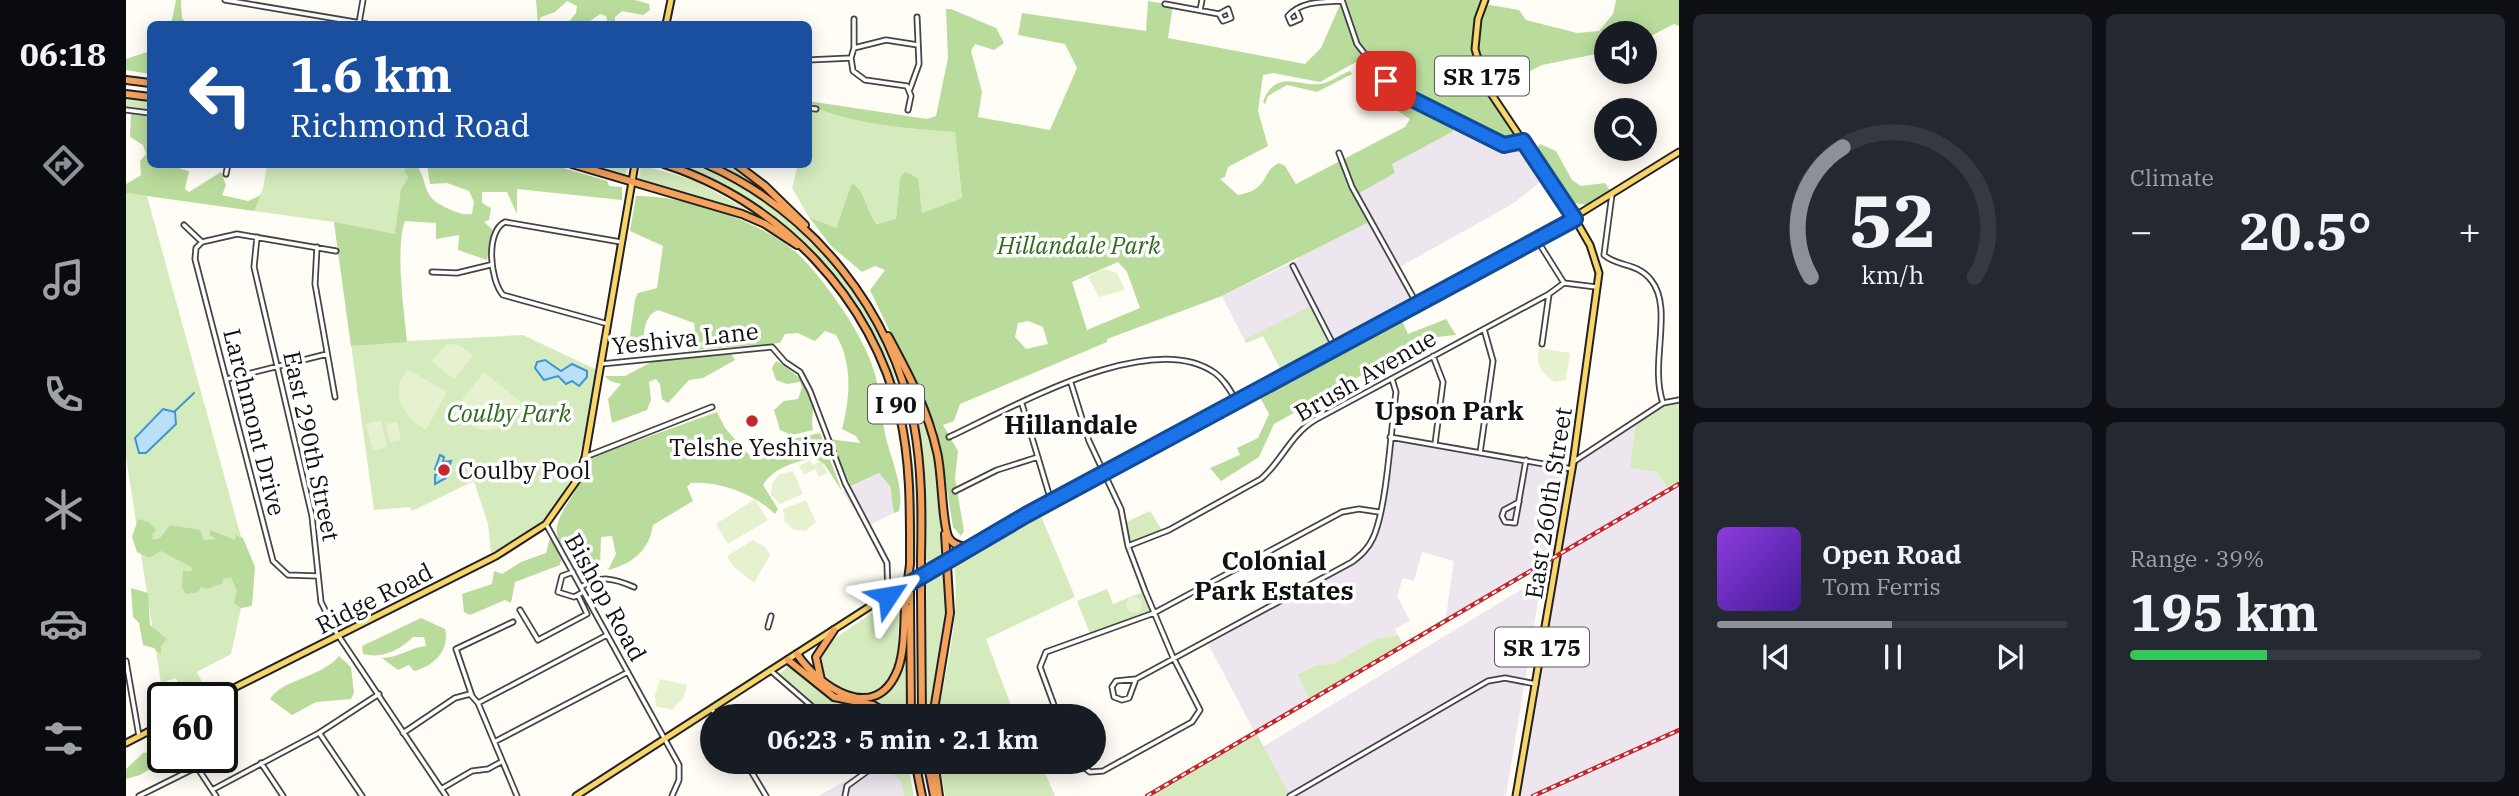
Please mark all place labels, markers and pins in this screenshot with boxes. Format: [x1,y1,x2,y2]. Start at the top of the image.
pin [1356,51,1416,111]
marker: Telshe Yeshiva [744,413,760,429]
place label: Telshe Yeshiva [669,431,835,463]
place label: Coulby Pool [458,454,591,486]
marker: Coulby Pool [436,462,452,478]

